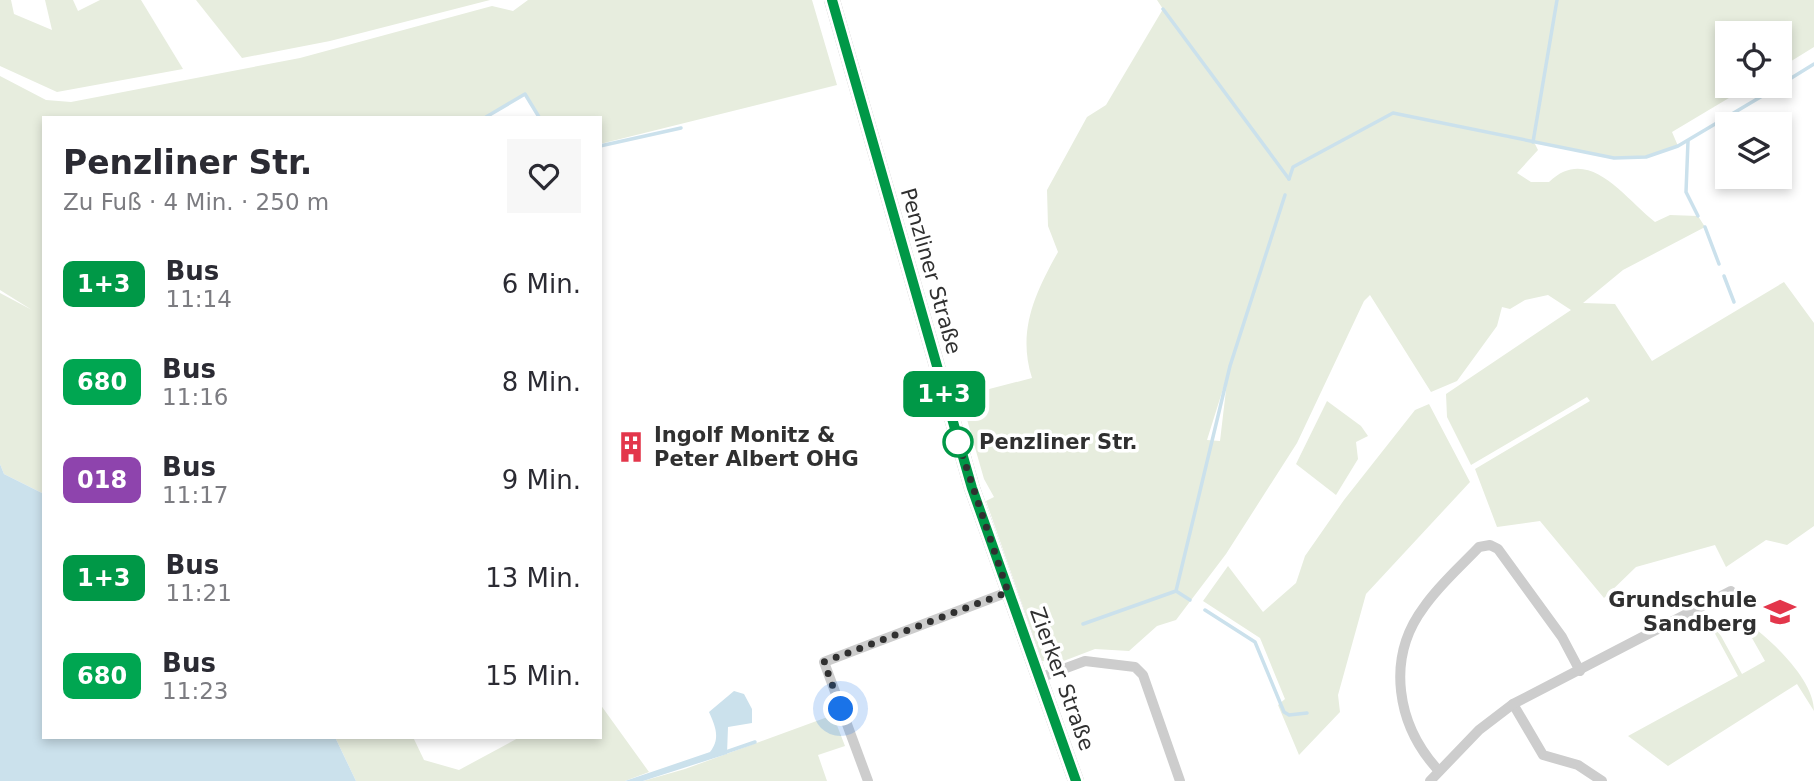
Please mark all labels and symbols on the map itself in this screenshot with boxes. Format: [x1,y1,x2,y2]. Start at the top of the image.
street label: Penzliner Straße [896,185,966,357]
line badge: 1+3 [904,371,984,417]
place label: Ingolf Monitz & Peter Albert OHG [654,423,859,471]
marker: Penzliner Str. [943,427,973,457]
building icon: Ingolf Monitz & Peter Albert OHG [614,430,648,464]
place label: Penzliner Str. [979,430,1138,454]
place label: Grundschule Sandberg [1608,588,1757,636]
school or university icon: Grundschule Sandberg [1763,595,1797,629]
street label: Zierker Straße [1025,604,1099,754]
your location [823,691,858,726]

